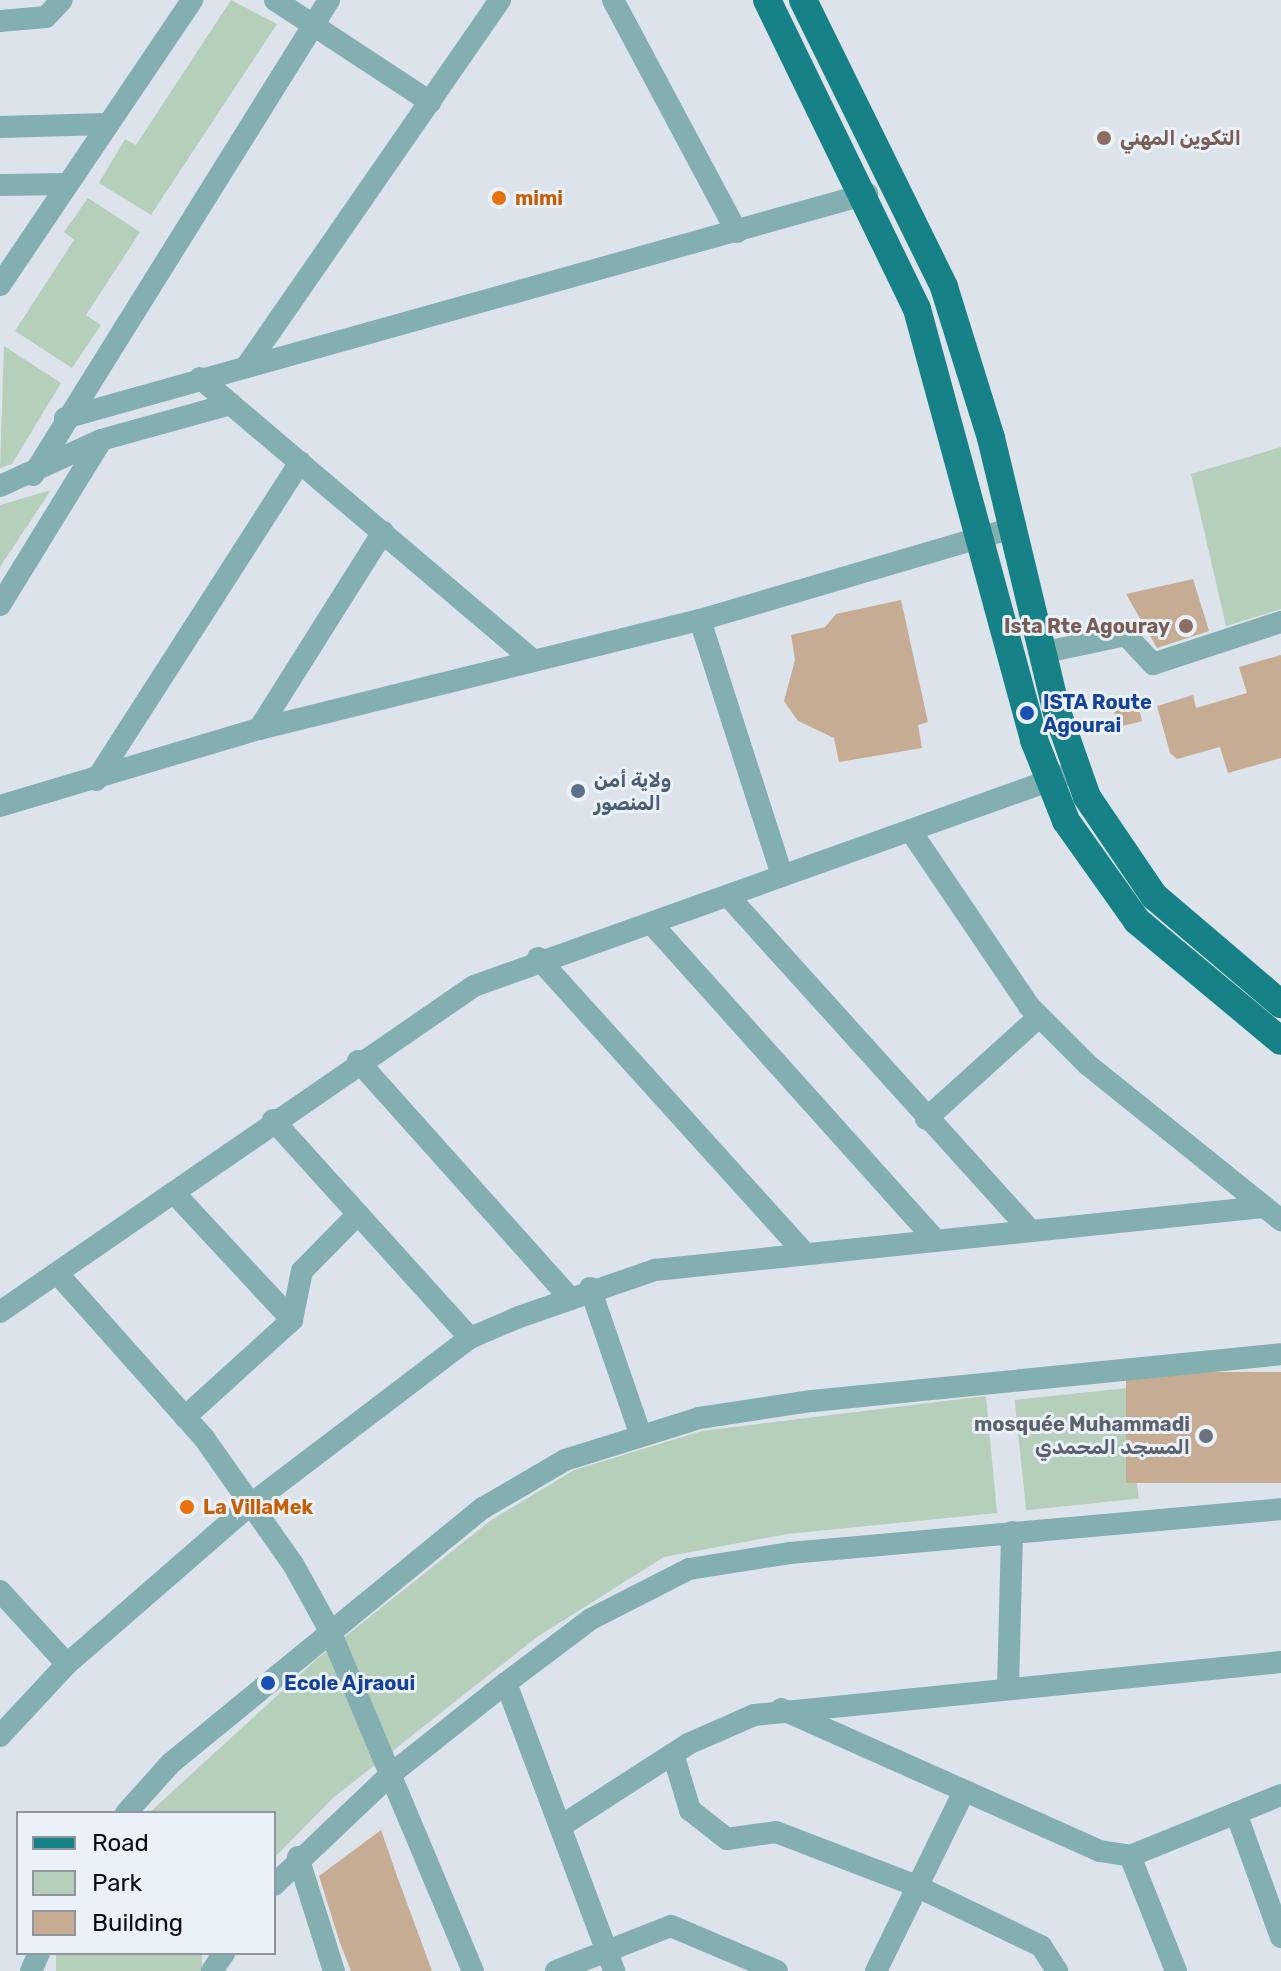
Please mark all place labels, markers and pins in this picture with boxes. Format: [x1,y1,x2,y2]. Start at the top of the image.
place label: التكوين المهني [1120,126,1241,150]
marker: التكوين المهني [1095,129,1113,147]
place label: mimi [515,186,563,210]
marker: mimi [490,189,508,207]
place label: Ista Rte Agouray [1004,614,1170,638]
marker: Ista Rte Agouray [1177,617,1195,635]
place label: ISTA Route Agourai [1043,690,1152,737]
marker: ISTA Route Agourai [1018,704,1036,722]
place label: ولاية أمن المنصور [594,768,671,815]
marker: ولاية أمن المنصور [569,782,587,800]
place label: mosquée Muhammadi المسجد المحمدي [974,1412,1190,1459]
marker: mosquée Muhammadi المسجد المحمدي [1197,1427,1215,1445]
place label: La VillaMek [203,1495,314,1519]
marker: La VillaMek [178,1498,196,1516]
place label: Ecole Ajraoui [284,1671,416,1695]
marker: Ecole Ajraoui [259,1674,277,1692]

